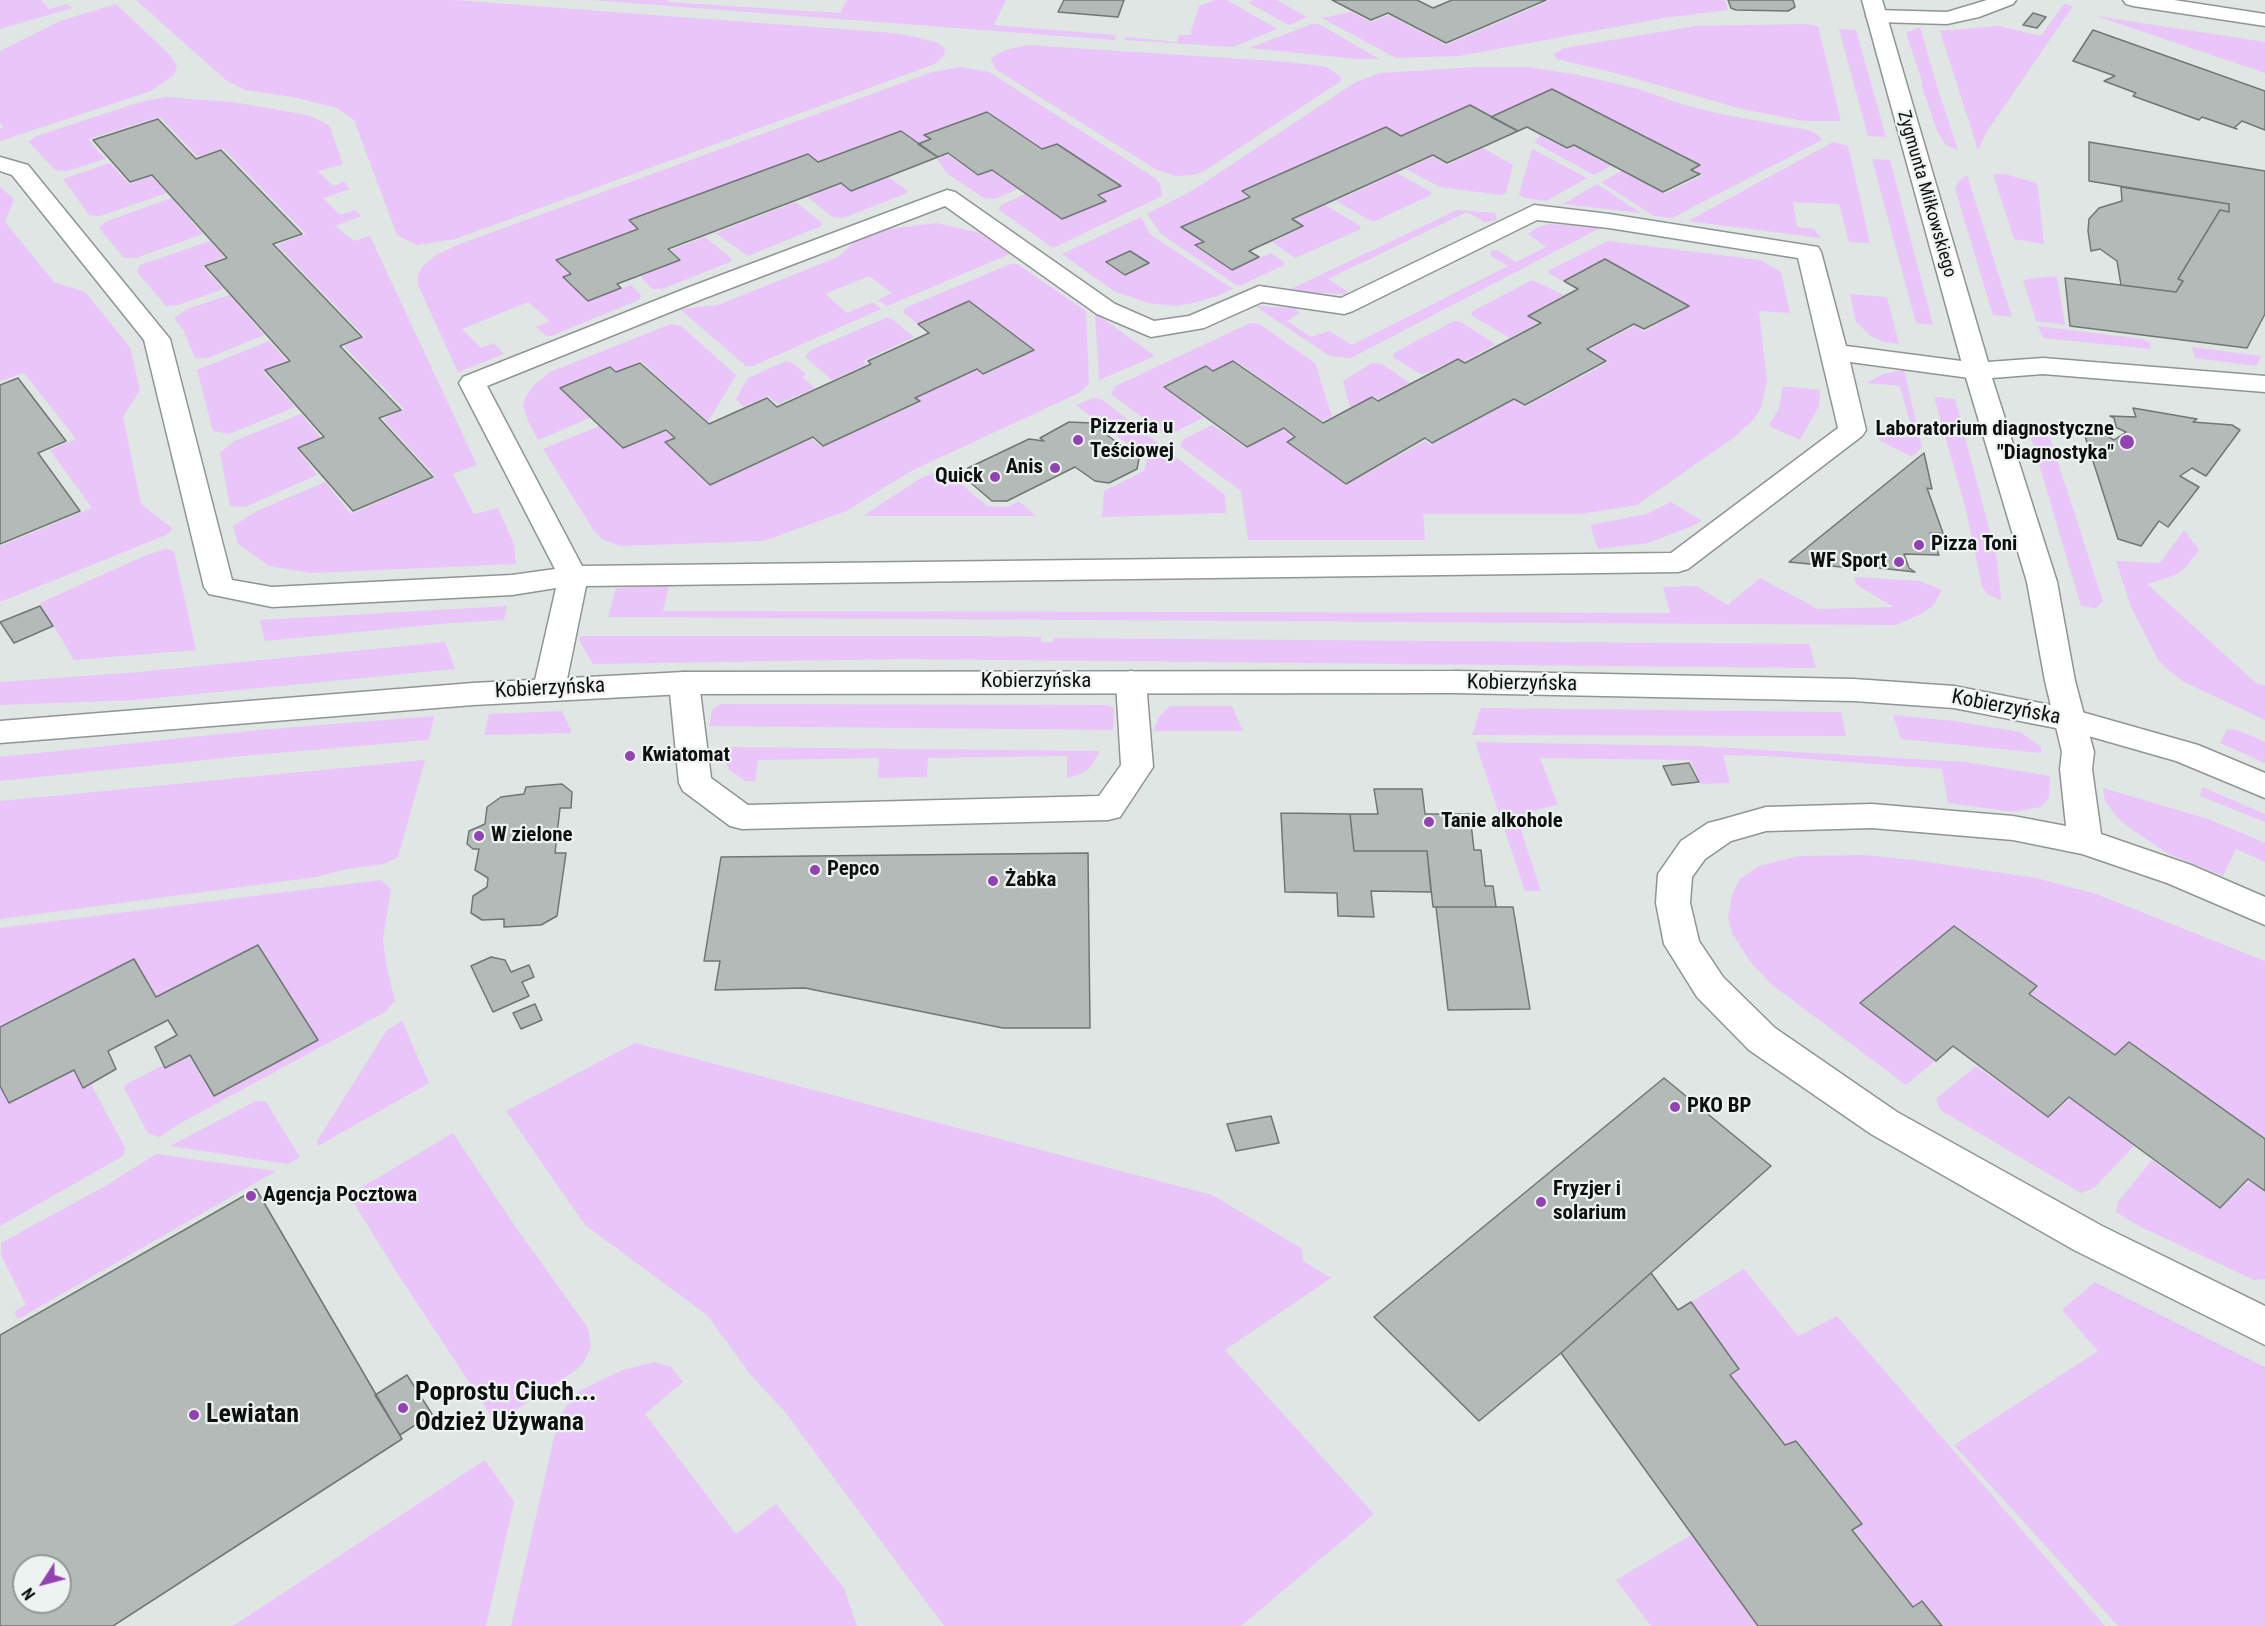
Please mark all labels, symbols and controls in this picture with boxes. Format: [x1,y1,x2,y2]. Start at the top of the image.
street label: Zygmunta Miłkowskiego [1892,108,1960,280]
place label: Pizzeria u Teściowej [1090,415,1174,465]
place label: Laboratorium diagnostyczne "Diagnostyka" [1875,417,2114,467]
marker: Pizzeria u Teściowej [1071,433,1085,447]
marker: Laboratorium diagnostyczne "Diagnostyka" [2118,433,2136,451]
place label: Anis [1006,455,1043,481]
marker: Anis [1048,461,1062,475]
place label: Quick [935,464,983,490]
marker: Quick [988,470,1002,484]
place label: Pizza Toni [1931,532,2017,558]
marker: Pizza Toni [1912,538,1926,552]
place label: WF Sport [1810,549,1887,575]
marker: WF Sport [1892,555,1906,569]
street label: Kobierzyńska [981,669,1091,695]
street label: Kobierzyńska [1467,670,1577,698]
street label: Kobierzyńska [494,674,606,704]
street label: Kobierzyńska [1949,685,2063,731]
place label: Kwiatomat [642,743,730,769]
marker: Kwiatomat [623,749,637,763]
place label: Tanie alkohole [1441,809,1563,835]
marker: Tanie alkohole [1422,815,1436,829]
place label: W zielone [491,823,573,849]
marker: W zielone [472,829,486,843]
place label: Pepco [827,857,879,883]
marker: Pepco [808,863,822,877]
place label: Żabka [1005,868,1056,894]
marker: Żabka [986,874,1000,888]
place label: PKO BP [1687,1094,1751,1120]
marker: PKO BP [1668,1100,1682,1114]
place label: Fryzjer i solarium [1553,1177,1626,1227]
place label: Agencja Pocztowa [263,1183,417,1209]
marker: Agencja Pocztowa [244,1189,258,1203]
marker: Fryzjer i solarium [1534,1195,1548,1209]
place label: Poprostu Ciuch... Odzież Używana [415,1377,597,1438]
place label: Lewiatan [206,1399,299,1431]
marker: Poprostu Ciuch... Odzież Używana [396,1401,410,1415]
marker: Lewiatan [187,1408,201,1422]
north arrow [12,1554,72,1614]
text: N [18,1584,39,1603]

